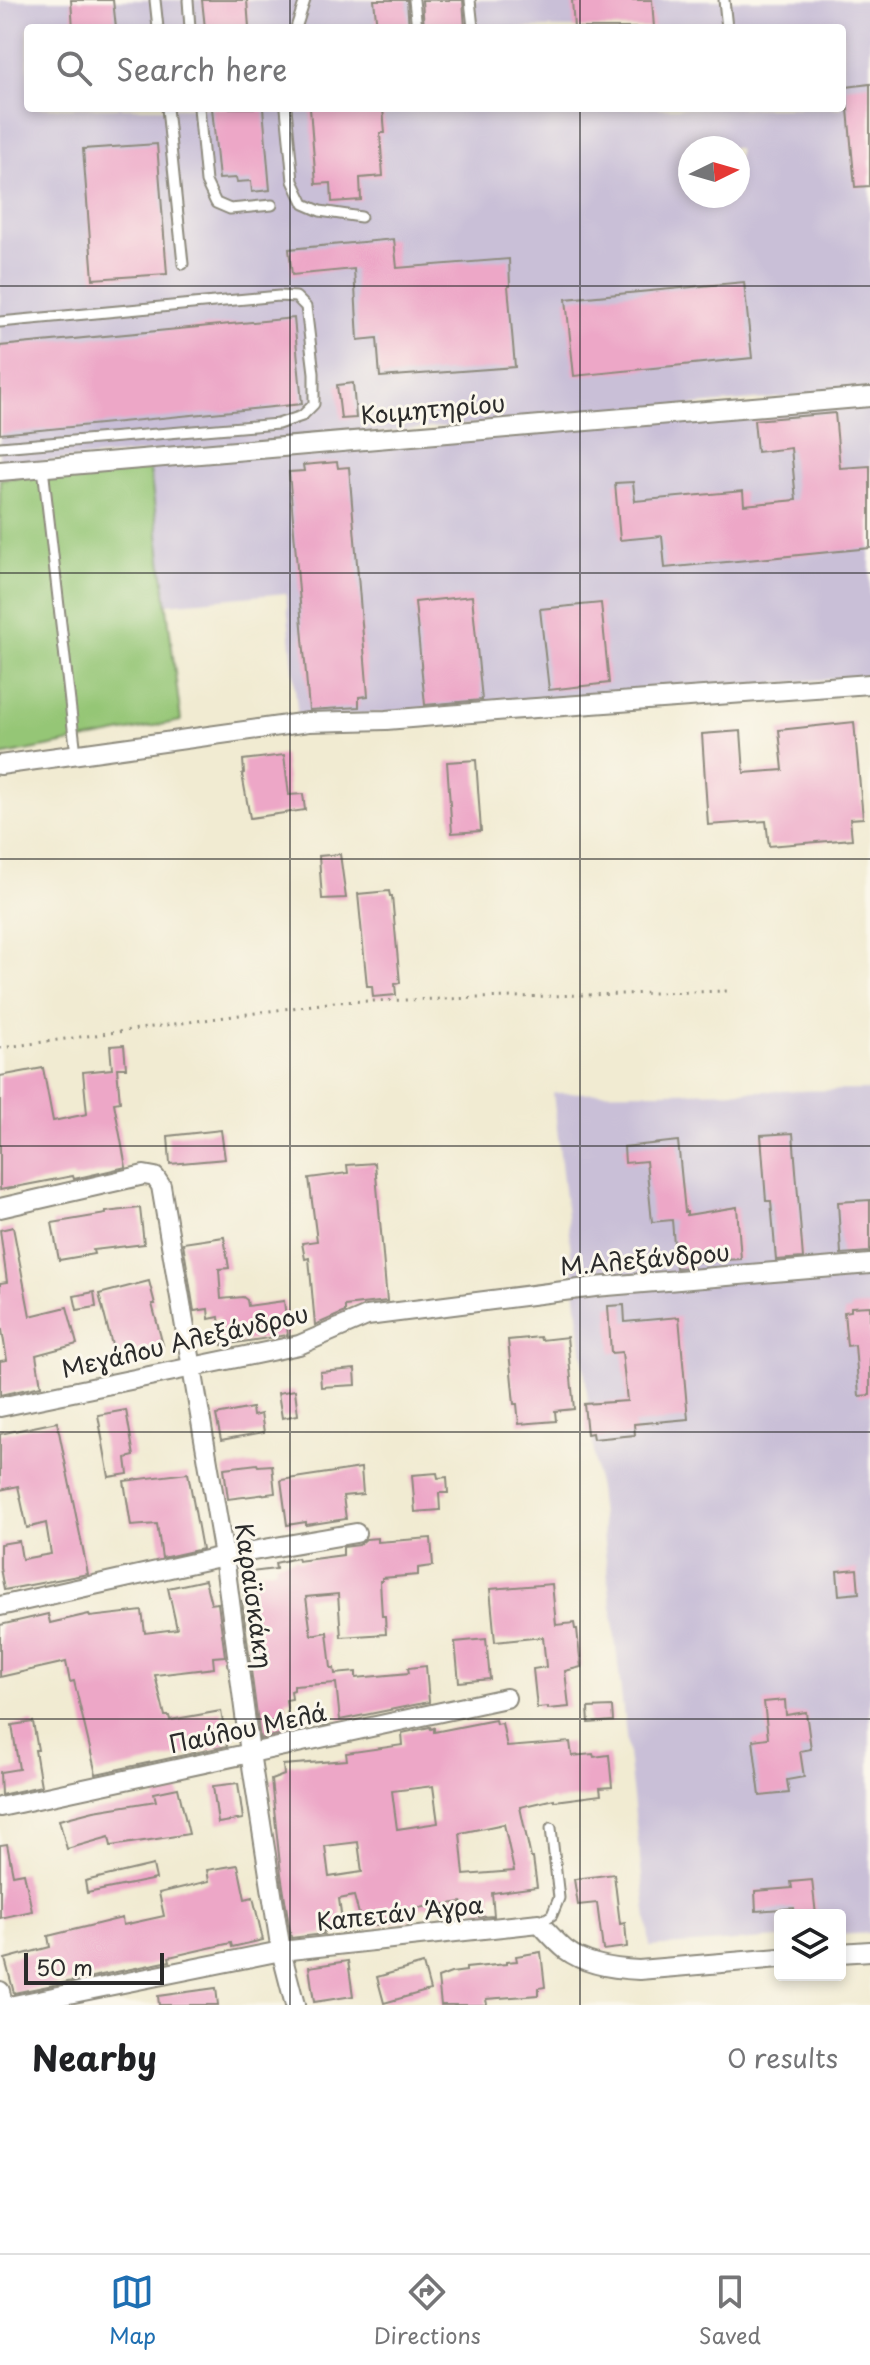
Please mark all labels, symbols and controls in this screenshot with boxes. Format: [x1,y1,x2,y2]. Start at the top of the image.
search box [24,24,846,112]
icon: search [52,46,96,90]
text: Search here [116,46,288,91]
north arrow [678,136,750,208]
street label: Κοιμητηρίου [359,384,507,432]
street label: Μ.Αλεξάνδρου [558,1233,731,1283]
street label: Μεγάλου Αλεξάνδρου [57,1294,312,1386]
street label: Καραϊσκάκη [227,1521,283,1671]
street label: Παύλου Μελά [165,1693,330,1761]
street label: Καπετάν Άγρα [314,1885,485,1939]
map controls [774,1909,846,1981]
button: layers [774,1909,846,1981]
scale bar [24,1949,164,1985]
text: 50 m [36,1950,93,1983]
text: Nearby [32,2031,157,2083]
text: 0 results [727,2038,838,2077]
tab: Map [109,2270,156,2351]
tab: Directions [374,2270,481,2351]
tab: Saved [699,2270,761,2351]

